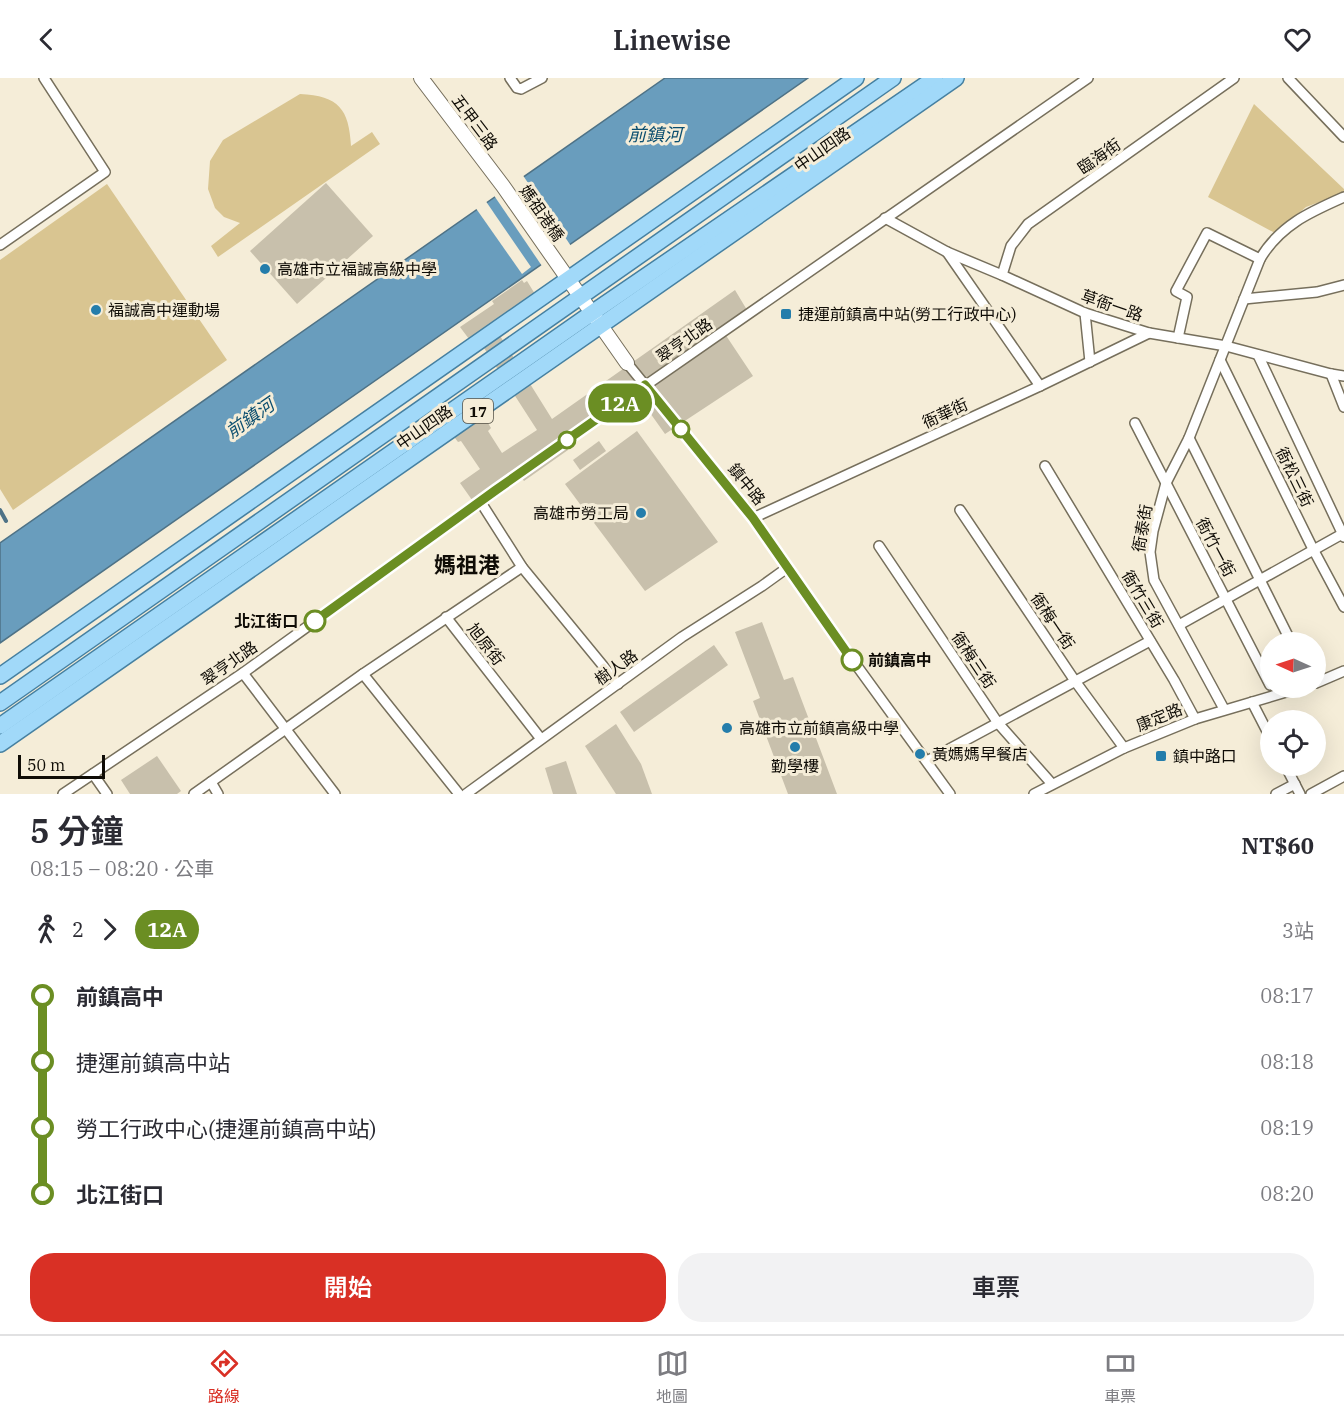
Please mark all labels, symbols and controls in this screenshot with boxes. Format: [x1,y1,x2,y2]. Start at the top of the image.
text: Linewise [613,22,731,57]
icon: back [30,23,63,56]
icon: heart [1281,23,1314,56]
street label: 五甲三路 [448,90,502,154]
street label: 中山四路 [790,122,854,176]
water label: 前鎮河 [628,123,685,146]
street label: 臨海街 [1074,134,1124,178]
street label: 媽祖港橋 [515,181,569,245]
place label: 高雄市立福誠高級中學 [277,259,437,279]
marker: 高雄市立福誠高級中學 [258,262,272,276]
street label: 草衙一路 [1078,285,1146,325]
place label: 福誠高中運動場 [108,300,220,320]
marker: 福誠高中運動場 [89,303,103,317]
place label: 捷運前鎮高中站(勞工行政中心) [798,304,1017,324]
marker: 捷運前鎮高中站(勞工行政中心) [779,307,793,321]
street label: 翠亨北路 [652,313,716,367]
line badge: 12A [586,384,654,422]
text: 12A [600,389,640,417]
water label: 前鎮河 [221,391,281,443]
street label: 衙華街 [919,394,971,432]
road number: 17 [463,399,493,423]
street label: 中山四路 [392,400,456,454]
unlabelled marker [672,420,690,438]
unlabelled marker [558,431,576,449]
street label: 衙松三街 [1272,444,1318,510]
street label: 鎮中路 [724,459,770,509]
place label: 高雄市勞工局 [533,503,629,523]
street label: 衙泰街 [1128,503,1156,553]
marker: 高雄市勞工局 [634,506,648,520]
street label: 衙竹一街 [1192,514,1240,580]
district label: 媽祖港 [434,550,500,579]
street label: 衙竹三街 [1118,566,1168,632]
street label: 衙梅一街 [1027,589,1079,653]
marker: 北江街口 [304,610,326,632]
place label: 北江街口 [234,611,298,631]
street label: 旭原街 [463,619,509,669]
street label: 衙梅三街 [948,628,1000,692]
north arrow [1260,632,1326,698]
map controls [1260,632,1326,776]
street label: 翠亨北路 [197,636,261,690]
street label: 樹人路 [591,645,641,689]
marker: 前鎮高中 [841,649,863,671]
place label: 前鎮高中 [868,650,932,670]
street label: 康定路 [1133,699,1185,735]
button: locate [1260,710,1326,776]
place label: 高雄市立前鎮高級中學 [739,718,899,738]
marker: 高雄市立前鎮高級中學 [720,721,734,735]
marker: 勤學樓 [788,740,802,754]
place label: 黃媽媽早餐店 [932,744,1028,764]
place label: 鎮中路口 [1173,746,1237,766]
marker: 黃媽媽早餐店 [913,747,927,761]
marker: 鎮中路口 [1154,749,1168,763]
scale bar [18,752,105,780]
text: 50 m [27,755,65,775]
place label: 勤學樓 [771,756,819,776]
text: 5 分鐘 [30,809,123,852]
text: NT$60 [1241,831,1314,860]
text: 08:15 – 08:20 · 公車 [30,855,214,882]
icon: walk [30,913,63,946]
icon: forward [93,913,126,946]
text: 12A [147,915,187,943]
text: 2 [72,916,84,943]
text: 3站 [1282,917,1314,944]
text: 前鎮高中 [76,982,164,1011]
text: 08:17 [1260,982,1314,1009]
text: 捷運前鎮高中站 [76,1048,230,1077]
text: 08:18 [1260,1048,1314,1075]
text: 勞工行政中心(捷運前鎮高中站) [76,1114,376,1143]
text: 08:19 [1260,1114,1314,1141]
text: 北江街口 [76,1180,164,1209]
text: 08:20 [1260,1180,1314,1207]
button: 開始 [30,1253,666,1322]
button: 車票 [678,1253,1314,1322]
tab: 路線 [208,1347,241,1407]
tab: 地圖 [656,1347,689,1407]
tab: 車票 [1104,1347,1137,1407]

